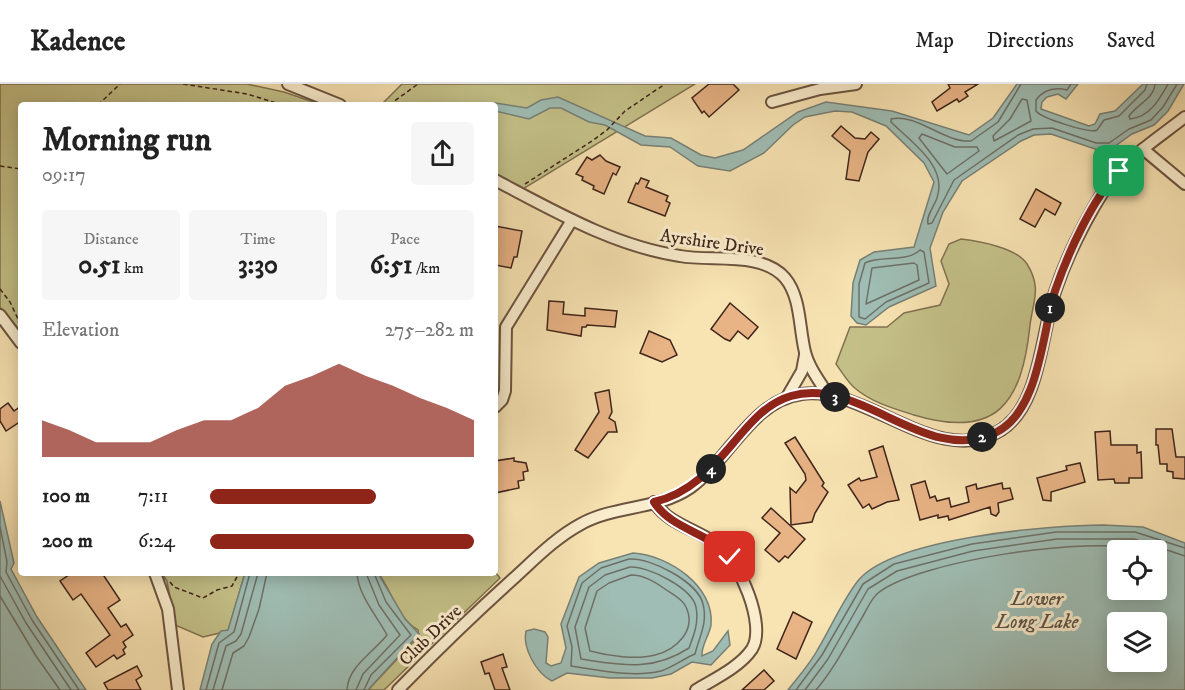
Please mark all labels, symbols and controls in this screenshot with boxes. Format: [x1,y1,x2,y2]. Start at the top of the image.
text: Kadence [30,24,125,59]
text: Map [915,28,954,54]
text: Directions [987,28,1074,54]
text: Saved [1107,28,1155,54]
text: Morning run [42,120,211,161]
button: share [411,122,474,185]
pin [1093,145,1144,196]
icon: arrive [1102,154,1135,187]
text: 09:17 [42,163,86,188]
street label: Ayrshire Drive [659,225,765,261]
text: Distance [83,229,139,249]
text: Time [241,229,275,249]
text: Pace [390,229,420,249]
text: 0.51 [78,249,120,282]
text: 3:30 [238,249,278,282]
text: 6:51 [370,249,413,282]
text: km [120,258,144,278]
text: /km [413,258,440,278]
pin: 1 [1035,293,1065,323]
text: 1 [1047,298,1053,318]
text: Elevation [42,318,119,343]
text: 275–282 m [385,318,474,343]
pin: 3 [820,382,850,412]
text: 3 [832,387,838,407]
pin: 2 [967,422,997,452]
text: 2 [978,427,986,447]
pin: 4 [696,454,726,484]
text: 4 [706,459,716,479]
text: 100 m [42,484,90,509]
text: 7:11 [138,484,168,509]
text: 200 m [42,529,93,554]
text: 6:24 [138,529,175,554]
pin [704,531,755,582]
icon: check [713,540,746,573]
map controls [1107,540,1167,672]
button: locate [1107,540,1167,600]
water label: Lower Long Lake [995,587,1080,635]
street label: Club Drive [395,601,467,671]
button: layers [1107,612,1167,672]

